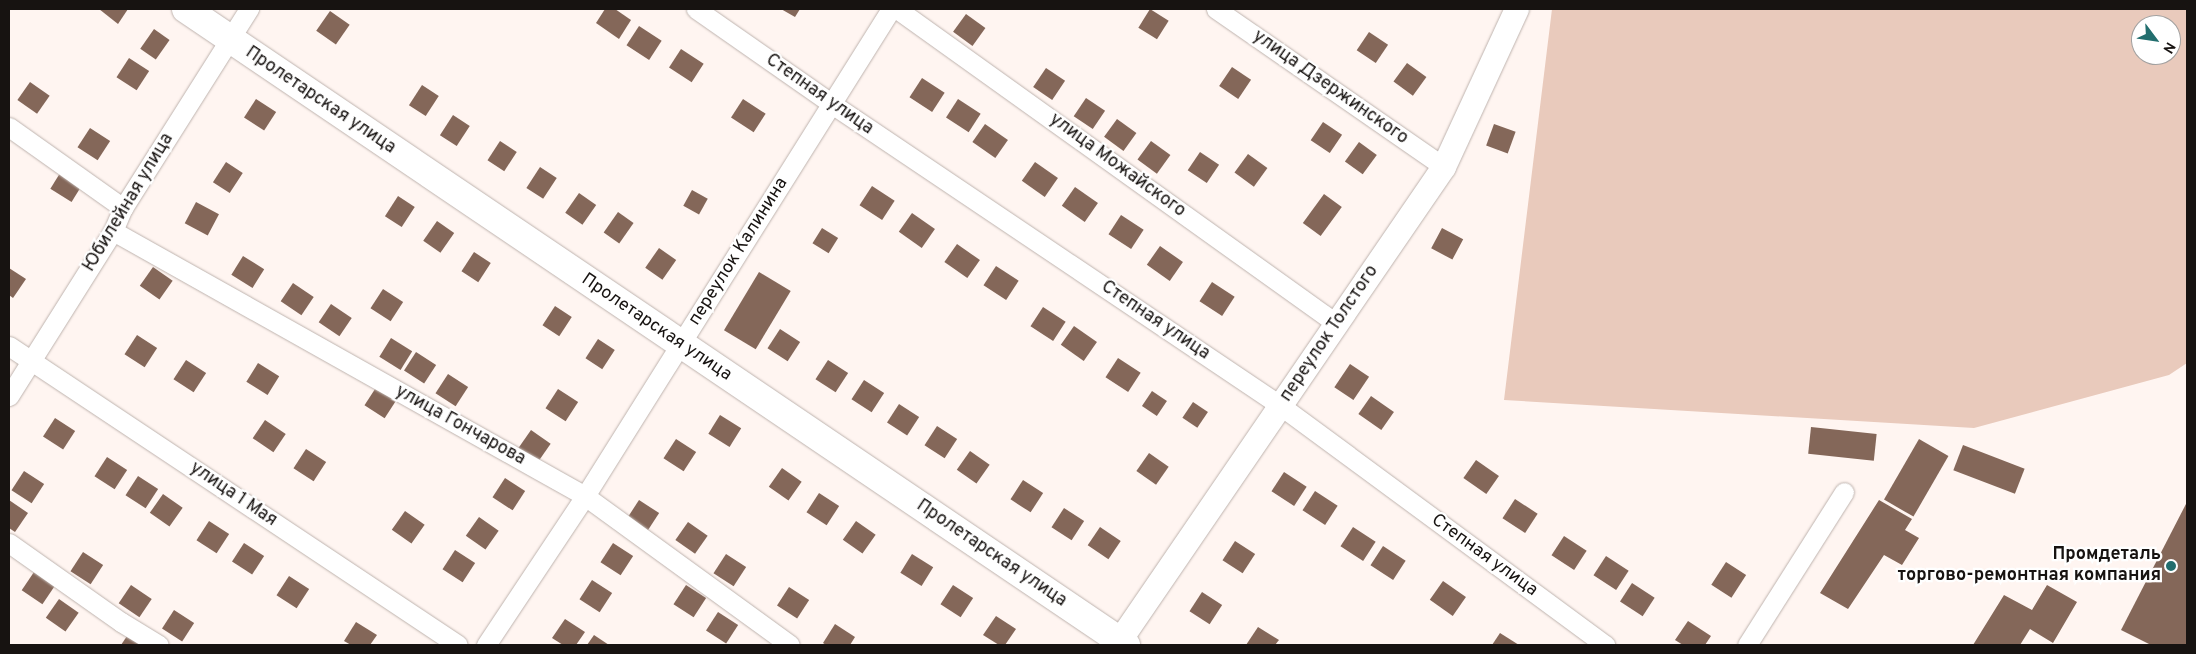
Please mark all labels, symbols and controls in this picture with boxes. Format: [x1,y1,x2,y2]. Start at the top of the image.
north arrow [2131,15,2181,65]
street label: улица Дзержинского [1248,26,1412,150]
text: N [2159,39,2178,56]
street label: Пролетарская улица [241,43,399,159]
street label: Степная улица [761,50,877,140]
street label: улица Можайского [1045,109,1189,223]
street label: Юбилейная улица [79,130,179,276]
street label: переулок Калинина [685,174,793,330]
street label: переулок Толстого [1276,261,1384,407]
street label: Пролетарская улица [577,270,735,386]
street label: Степная улица [1097,277,1213,365]
street label: улица Гончарова [391,381,529,471]
street label: улица 1 Мая [185,458,281,532]
street label: Пролетарская улица [912,496,1070,612]
street label: Степная улица [1426,510,1542,602]
place label: Промдеталь торгово-ремонтная компания [1898,545,2161,588]
marker: Промдеталь торгово-ремонтная компания [2165,560,2177,572]

